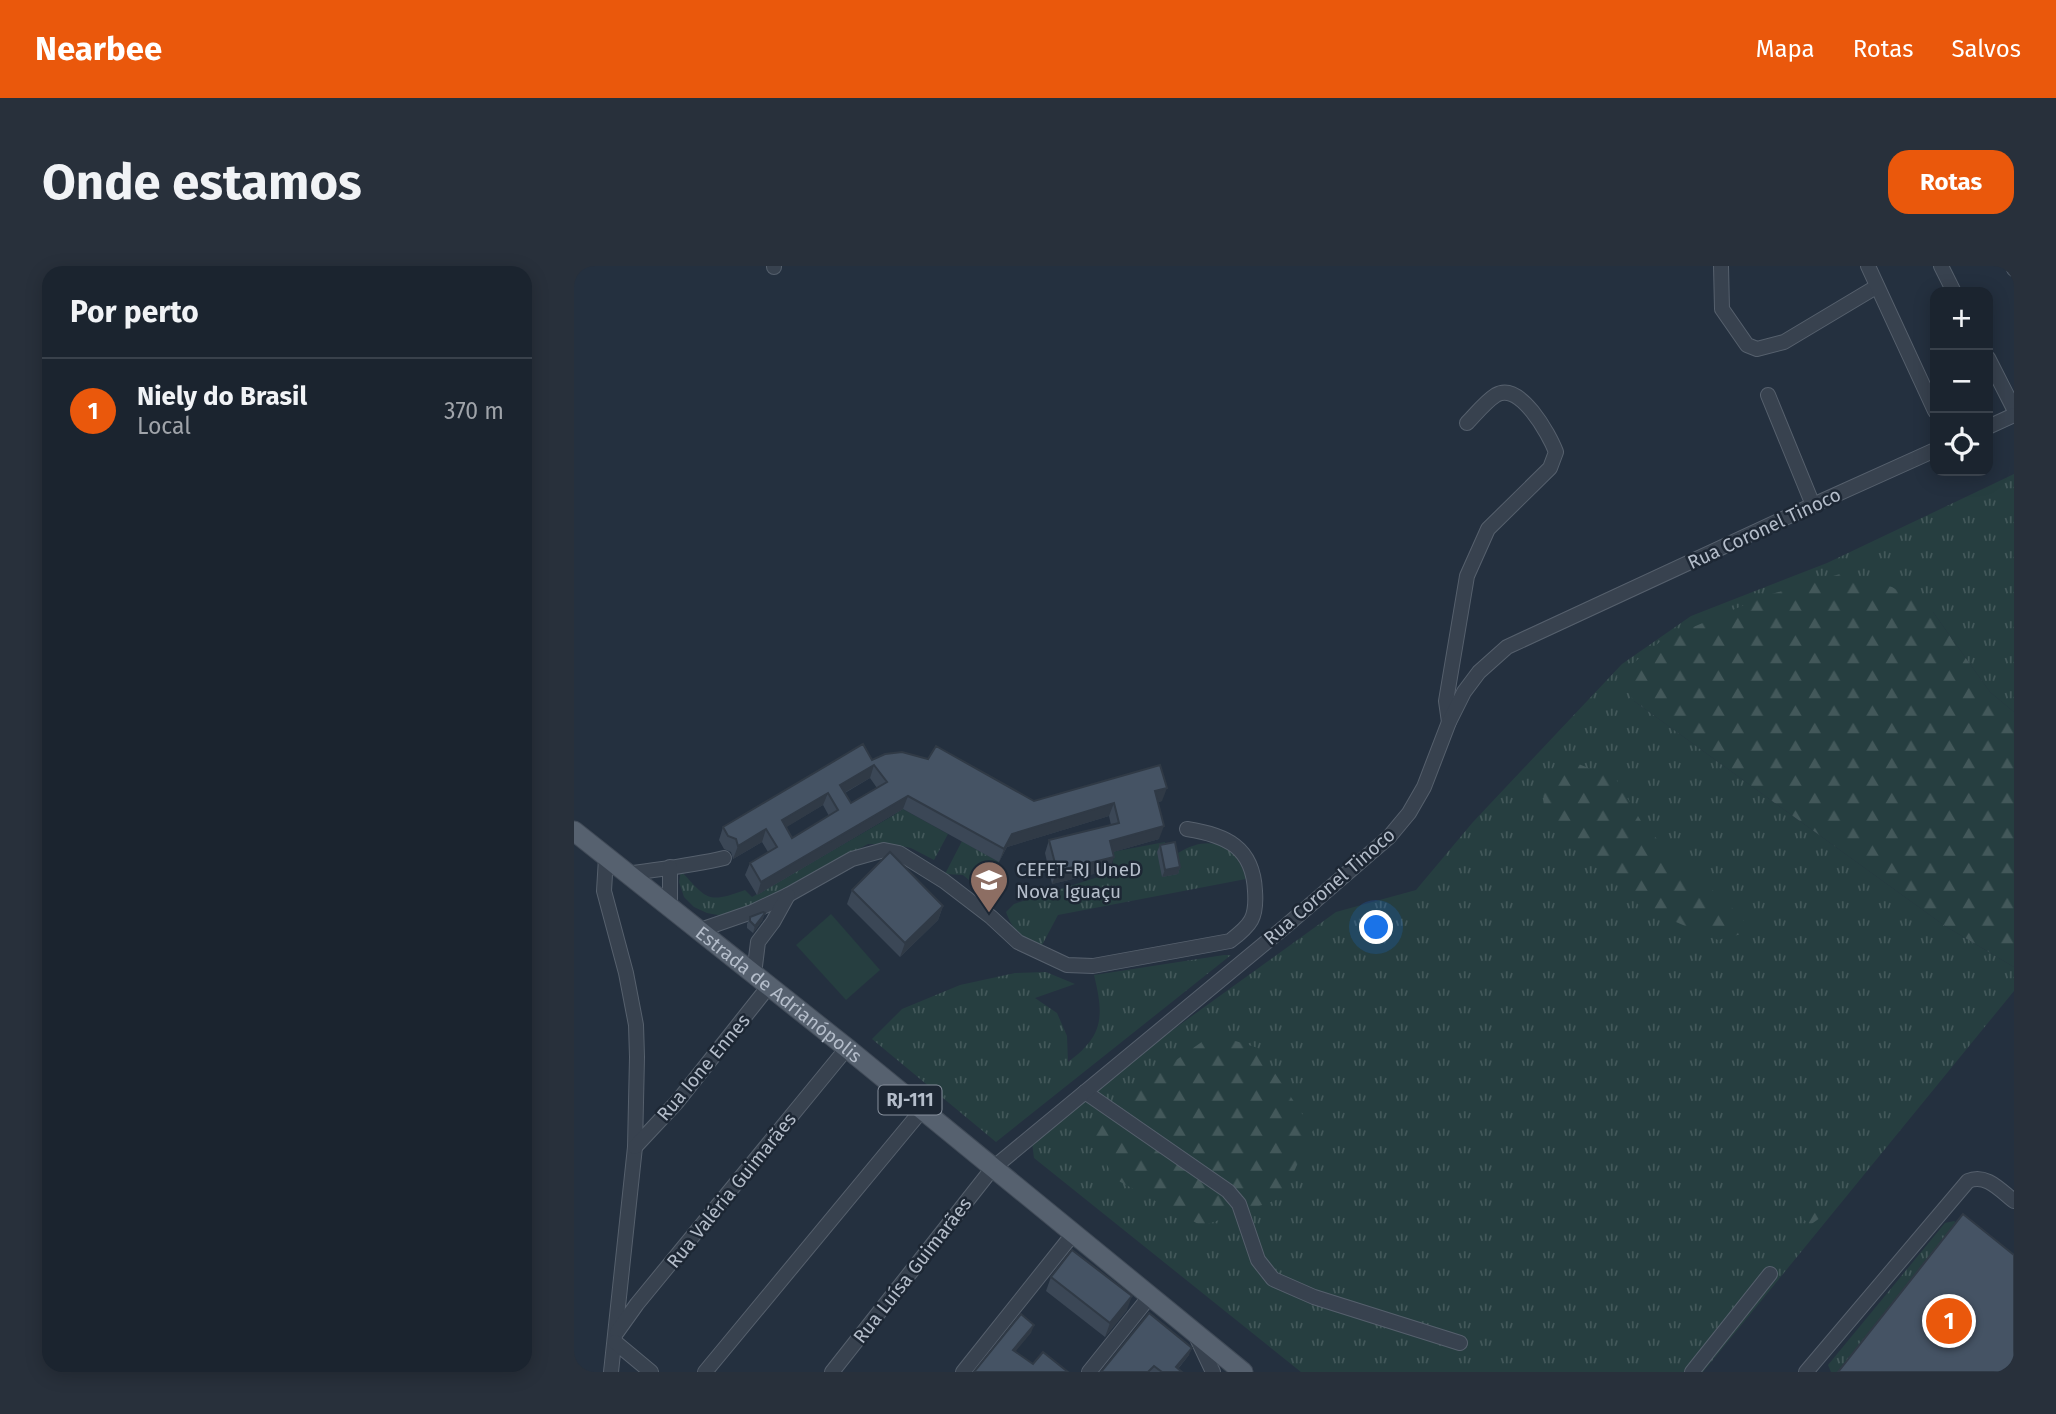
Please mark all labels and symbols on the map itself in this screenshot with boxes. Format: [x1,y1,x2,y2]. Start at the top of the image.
street label: Rua Coronel Tinoco [1684,483,1845,574]
street label: Rua Coronel Tinoco [1259,823,1400,950]
place label: CEFET-RJ UneD Nova Iguaçu [1016,858,1141,903]
school or university icon: CEFET-RJ UneD Nova Iguaçu [968,859,1010,914]
your location [1359,910,1393,944]
street label: Estrada de Adrianópolis [691,921,867,1068]
street label: Rua Ione Ennes [652,1009,755,1126]
road number: RJ-111 [878,1086,942,1114]
street label: Rua Valéria Guimarães [662,1108,801,1273]
street label: Rua Luísa Guimarães [848,1193,977,1348]
pin: 1 [1926,1295,1972,1347]

